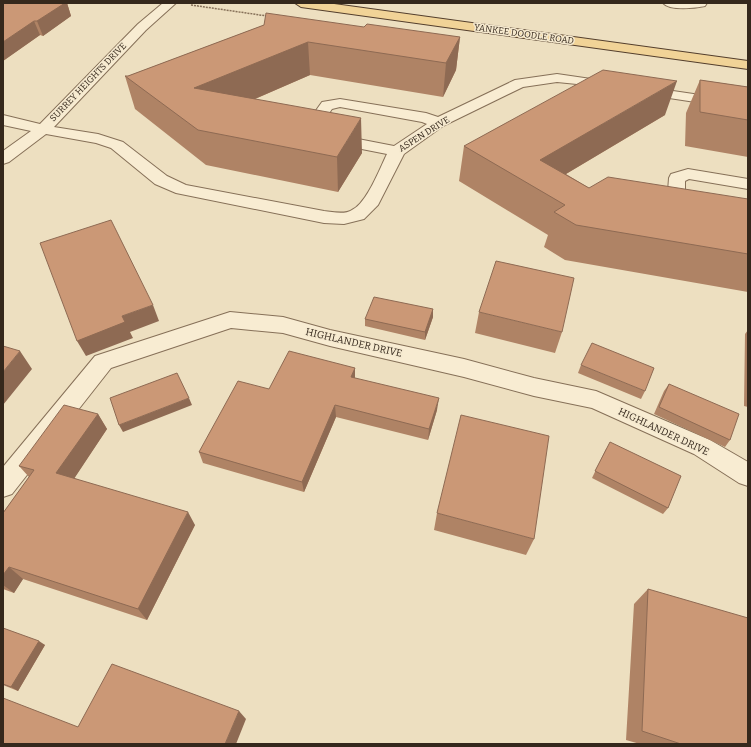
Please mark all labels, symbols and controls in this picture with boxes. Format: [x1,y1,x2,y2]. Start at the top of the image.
street label: YANKEE DOODLE ROAD [473,22,575,46]
street label: SURREY HEIGHTS DRIVE [48,41,128,123]
street label: ASPEN DRIVE [397,114,451,154]
street label: HIGHLANDER DRIVE [304,326,403,360]
street label: HIGHLANDER DRIVE [616,406,711,458]

